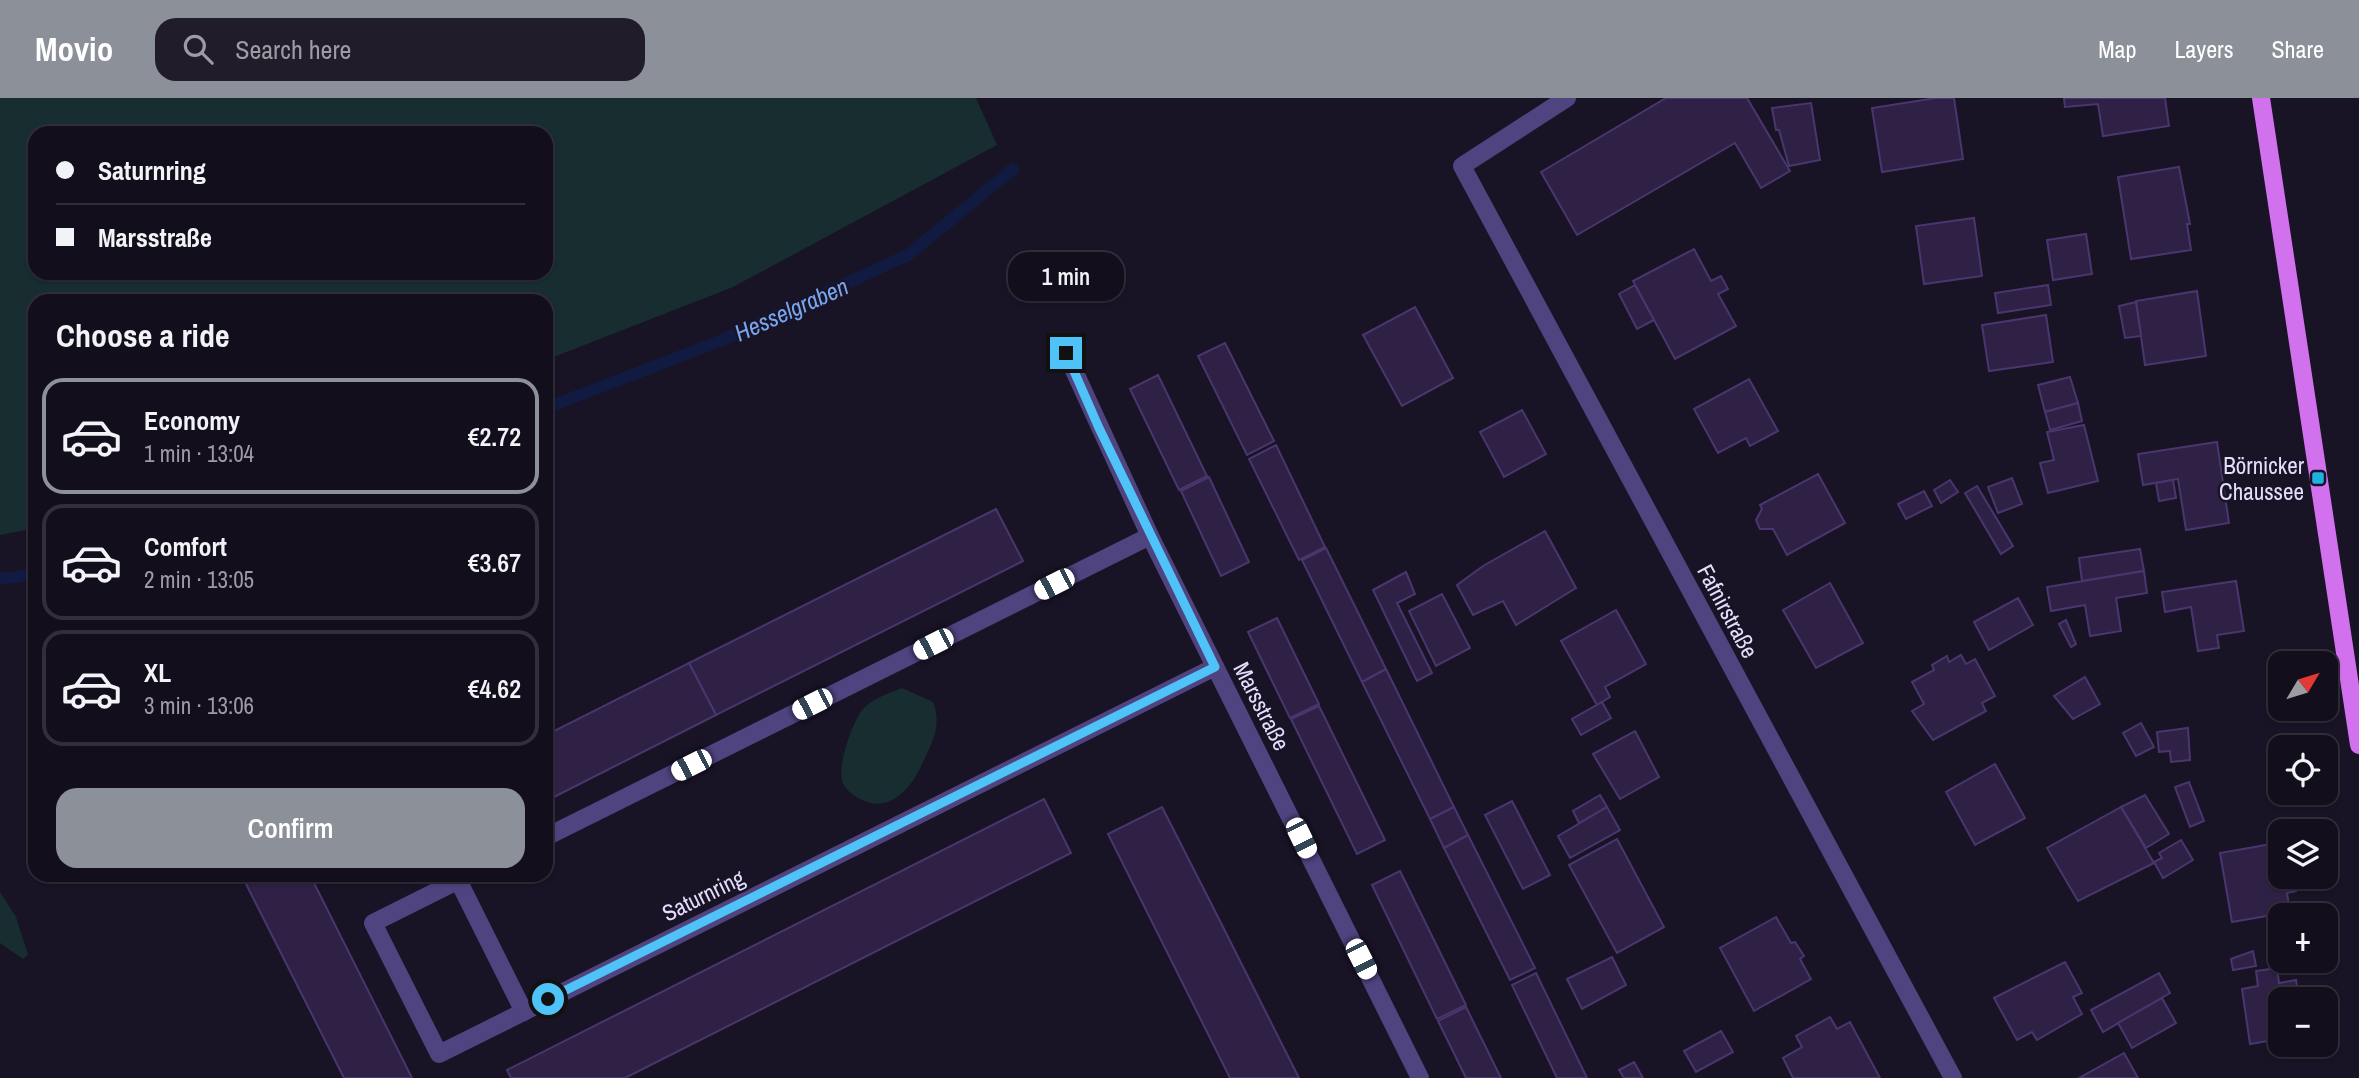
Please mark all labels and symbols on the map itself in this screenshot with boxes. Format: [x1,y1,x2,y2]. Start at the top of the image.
callout: 1 min [1008,252,1124,300]
water label: Hesselgraben [729,270,853,348]
route end [1050,337,1082,369]
place label: Börnicker Chaussee [2219,450,2305,507]
marker: Börnicker Chaussee [2310,470,2326,486]
street label: Fafnirstraße [1690,559,1766,663]
car [1031,565,1078,603]
car [910,625,957,663]
north arrow [2268,651,2338,721]
street label: Marsstraße [1227,656,1297,756]
car [789,685,836,723]
car [668,746,715,784]
car [1283,815,1320,861]
street label: Saturnring [657,862,750,928]
car [1343,936,1380,982]
route start [532,983,564,1015]

